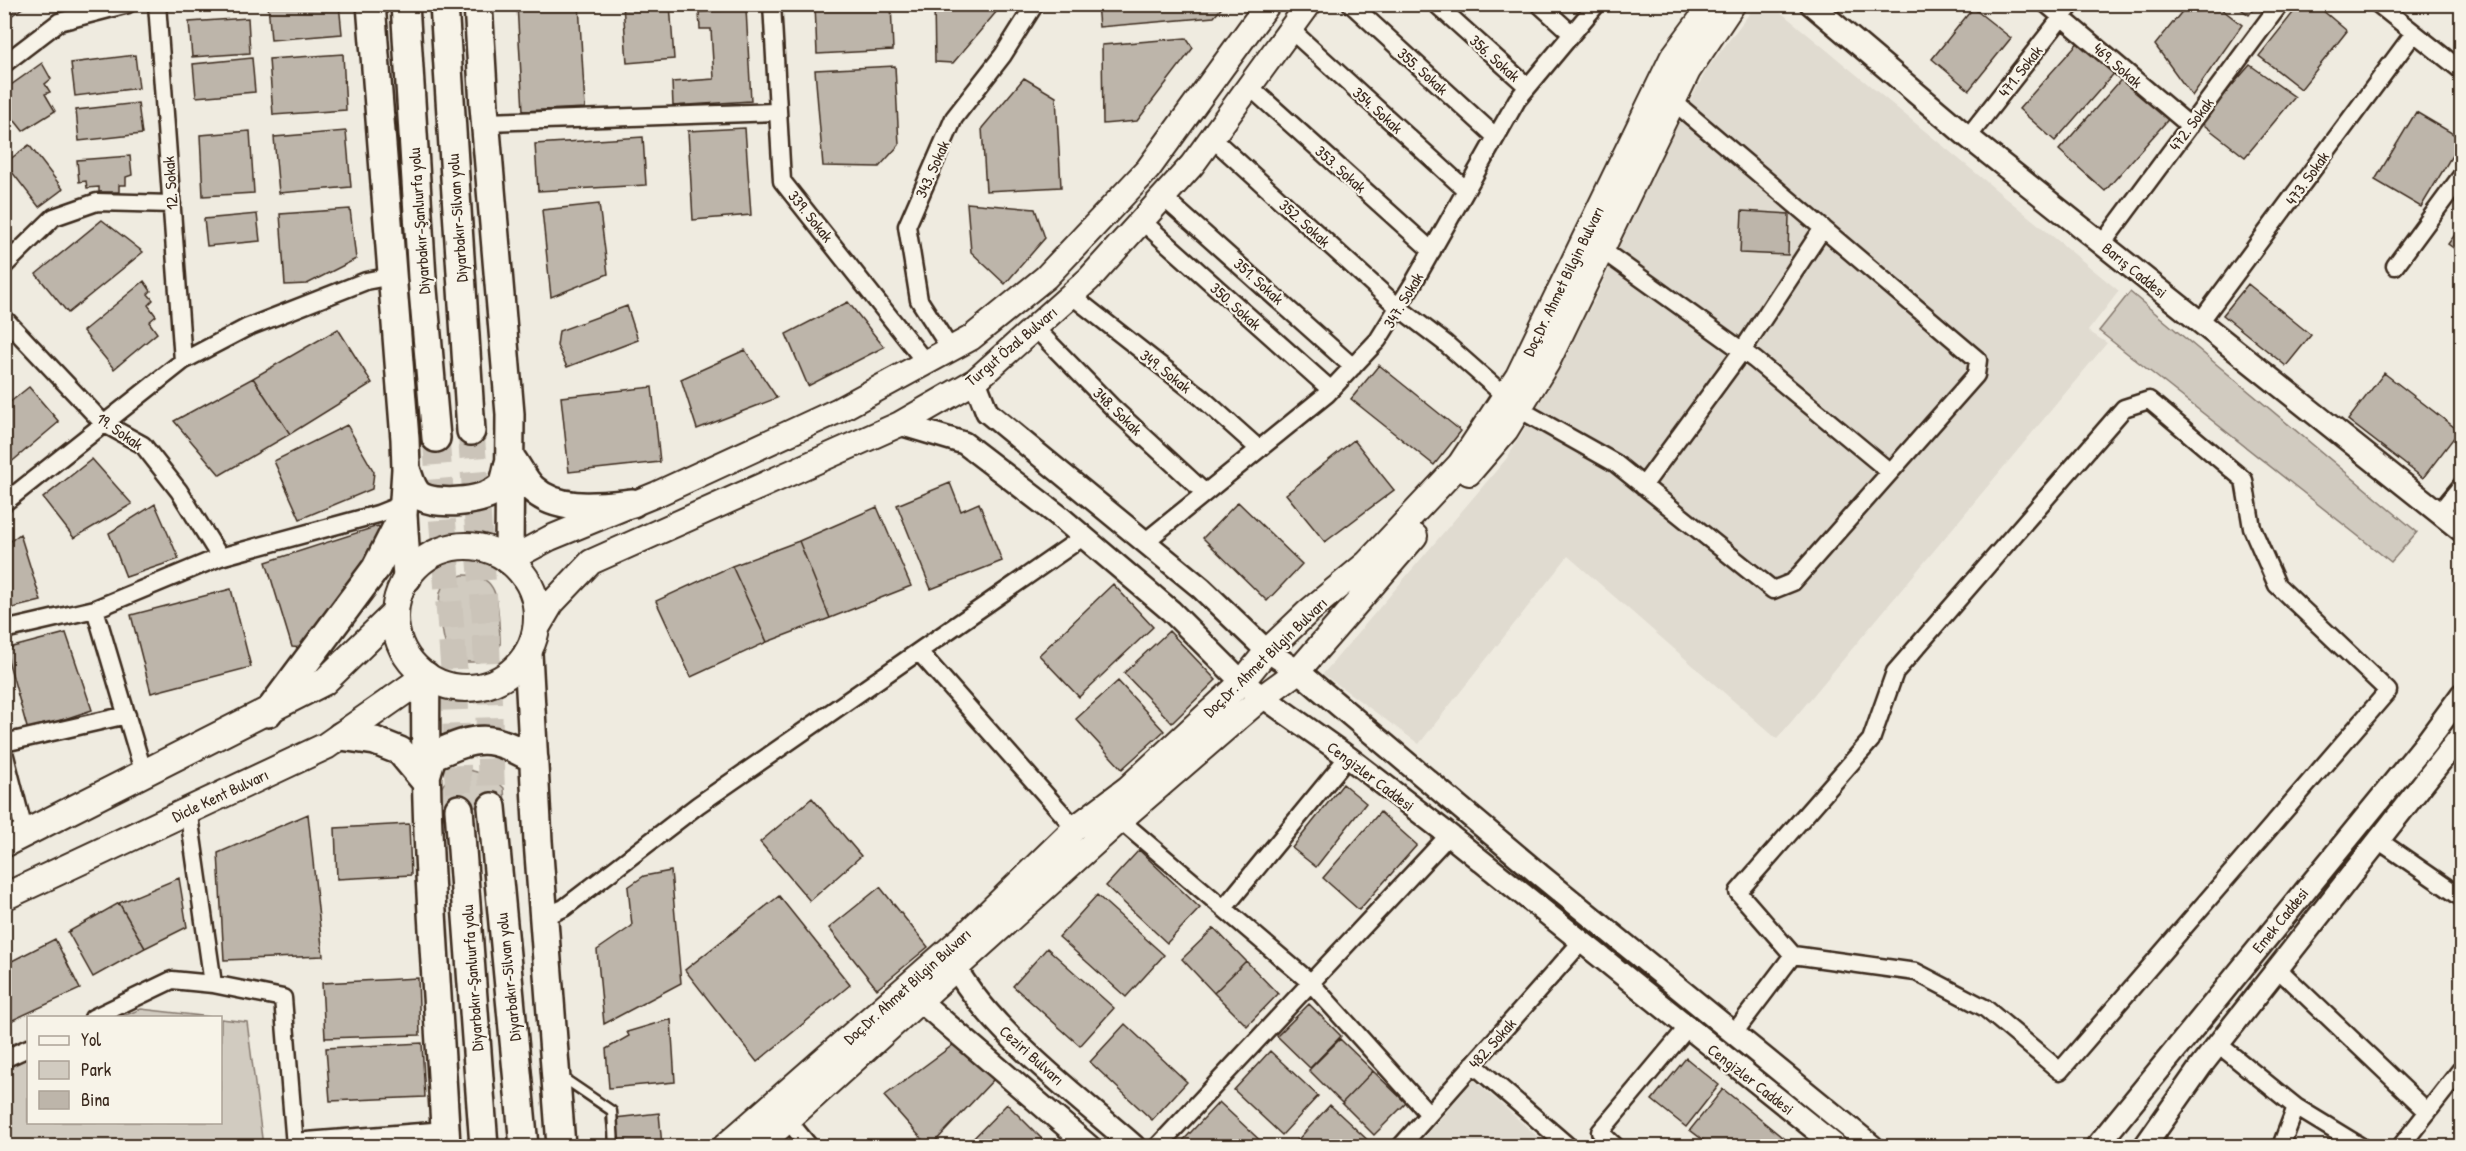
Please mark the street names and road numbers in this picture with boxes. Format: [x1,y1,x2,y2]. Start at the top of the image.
street label: 356. Sokak [1465,29,1525,87]
street label: 469. Sokak [2089,37,2148,93]
street label: 471. Sokak [1993,40,2047,101]
street label: 355. Sokak [1393,42,1453,100]
street label: 354. Sokak [1348,82,1408,139]
street label: 472. Sokak [2164,92,2219,155]
street label: 343. Sokak [910,136,955,201]
street label: 353. Sokak [1311,140,1371,198]
street label: Diyarbakır-Şanlıurfa yolu [403,146,435,295]
street label: 473. Sokak [2280,146,2334,209]
street label: Diyarbakır-Silvan yolu [441,152,472,283]
street label: 12. Sokak [157,155,183,211]
street label: 339. Sokak [783,186,839,247]
street label: 352. Sokak [1275,194,1336,252]
street label: Doç.Dr. Ahmet Bilgin Bulvarı [1517,202,1609,360]
street label: Barış Caddesi [2098,237,2172,303]
street label: 351. Sokak [1229,253,1289,310]
street label: 347. Sokak [1378,268,1428,332]
street label: 350. Sokak [1206,277,1266,335]
street label: Turgut Özal Bulvarı [960,301,1062,391]
street label: 349. Sokak [1136,344,1196,398]
street label: 348. Sokak [1089,382,1148,440]
street label: 19. Sokak [92,407,148,455]
street label: Doç.Dr. Ahmet Bilgin Bulvarı [1198,592,1332,722]
street label: Cengizler Caddesi [1323,736,1419,816]
street label: Dicle Kent Bulvarı [168,763,272,827]
street label: Emek Caddesi [2247,883,2313,957]
street label: Diyarbakır-Şanlıurfa yolu [456,903,488,1052]
street label: Diyarbakır-Silvan yolu [490,911,526,1042]
street label: Doç.Dr. Ahmet Bilgin Bulvarı [839,923,975,1049]
street label: 482. Sokak [1463,1013,1521,1073]
street label: Ceziri Bulvarı [995,1020,1069,1090]
street label: Cengizler Caddesi [1703,1038,1799,1120]

